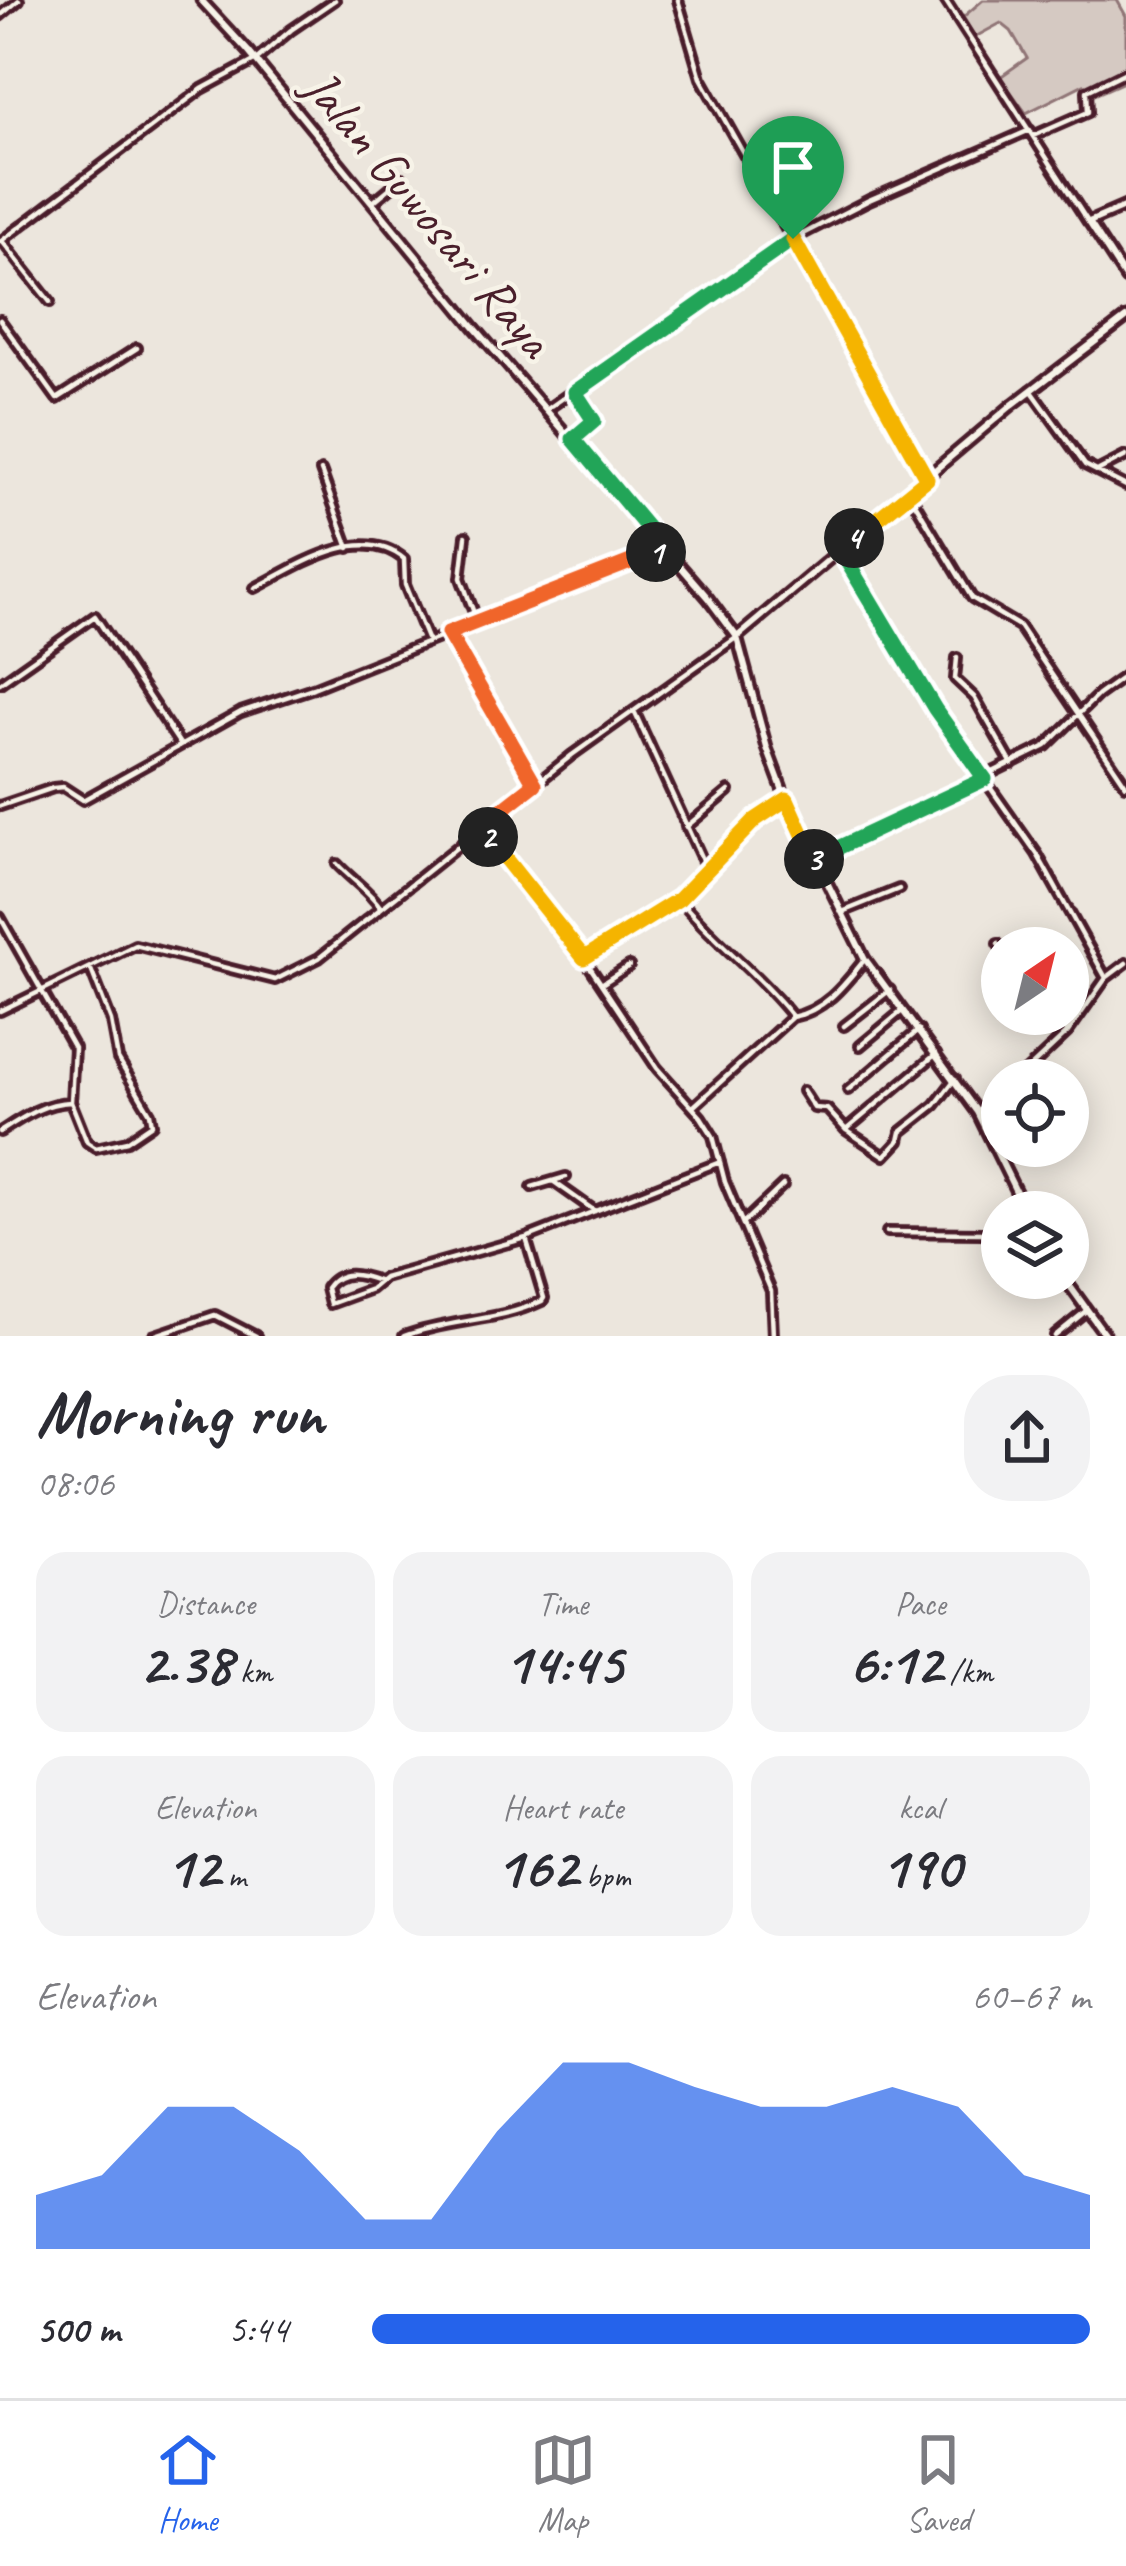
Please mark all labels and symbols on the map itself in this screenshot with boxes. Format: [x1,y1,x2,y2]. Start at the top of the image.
street label: Jalan Guwosari Raya [287,54,569,372]
pin [742,116,844,239]
pin: 4 [824,508,884,568]
pin: 1 [626,522,686,582]
pin: 2 [458,807,518,867]
pin: 3 [784,829,844,889]
north arrow [981,927,1089,1035]

